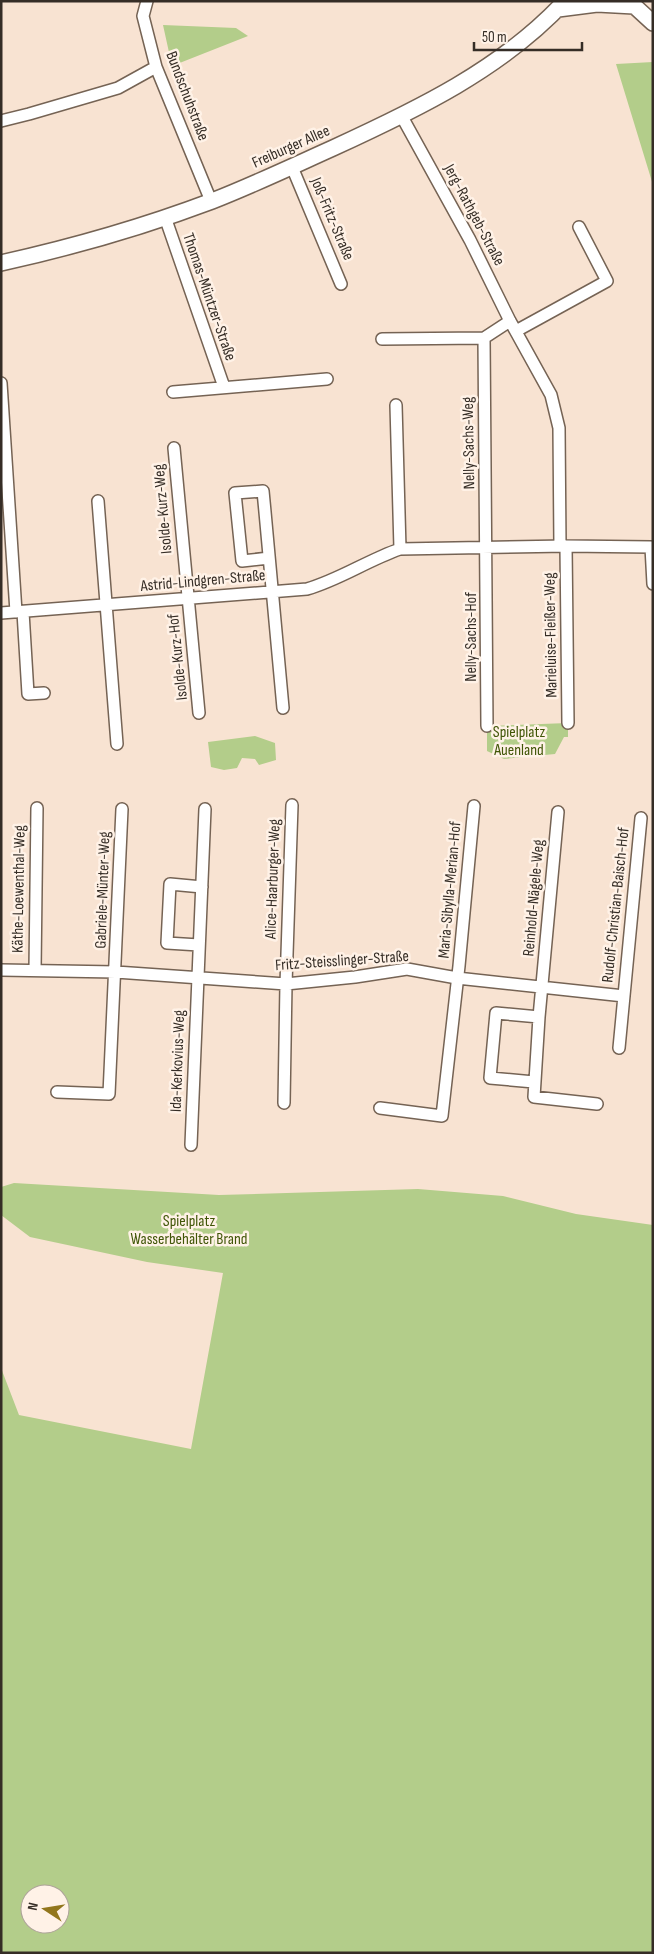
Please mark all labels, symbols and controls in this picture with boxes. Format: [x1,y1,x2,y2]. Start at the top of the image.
scale bar [474,20,582,52]
text: 50 m [482,28,507,47]
street label: Bundschuhstraße [161,49,213,143]
street label: Freiburger Allee [249,121,333,173]
street label: Jerg-Rathgeb-Straße [439,160,509,269]
street label: Joß-Fritz-Straße [306,174,358,263]
street label: Thomas-Müntzer-Straße [178,231,240,363]
street label: Nelly-Sachs-Weg [459,396,479,490]
street label: Isolde-Kurz-Weg [150,463,176,555]
street label: Astrid-Lindgren-Straße [139,566,266,596]
street label: Marieluise-Fleißer-Weg [540,572,562,698]
street label: Nelly-Sachs-Hof [462,592,481,682]
street label: Isolde-Kurz-Hof [164,612,192,701]
park label: Spielplatz Auenland [493,723,545,760]
street label: Alice-Haarburger-Weg [261,819,285,940]
street label: Maria-Sibylla-Merian-Hof [435,820,465,959]
street label: Käthe-Loewenthal-Weg [8,825,30,953]
street label: Rudolf-Christian-Baisch-Hof [598,826,634,984]
street label: Gabriele-Münter-Weg [91,831,115,949]
street label: Reinhold-Nägele-Weg [519,839,549,957]
street label: Fritz-Steisslinger-Straße [275,947,409,975]
street label: Ida-Kerkovius-Weg [167,1010,189,1112]
park label: Spielplatz Wasserbehälter Brand [131,1212,248,1249]
north arrow [20,1884,70,1934]
text: N [24,1901,42,1912]

